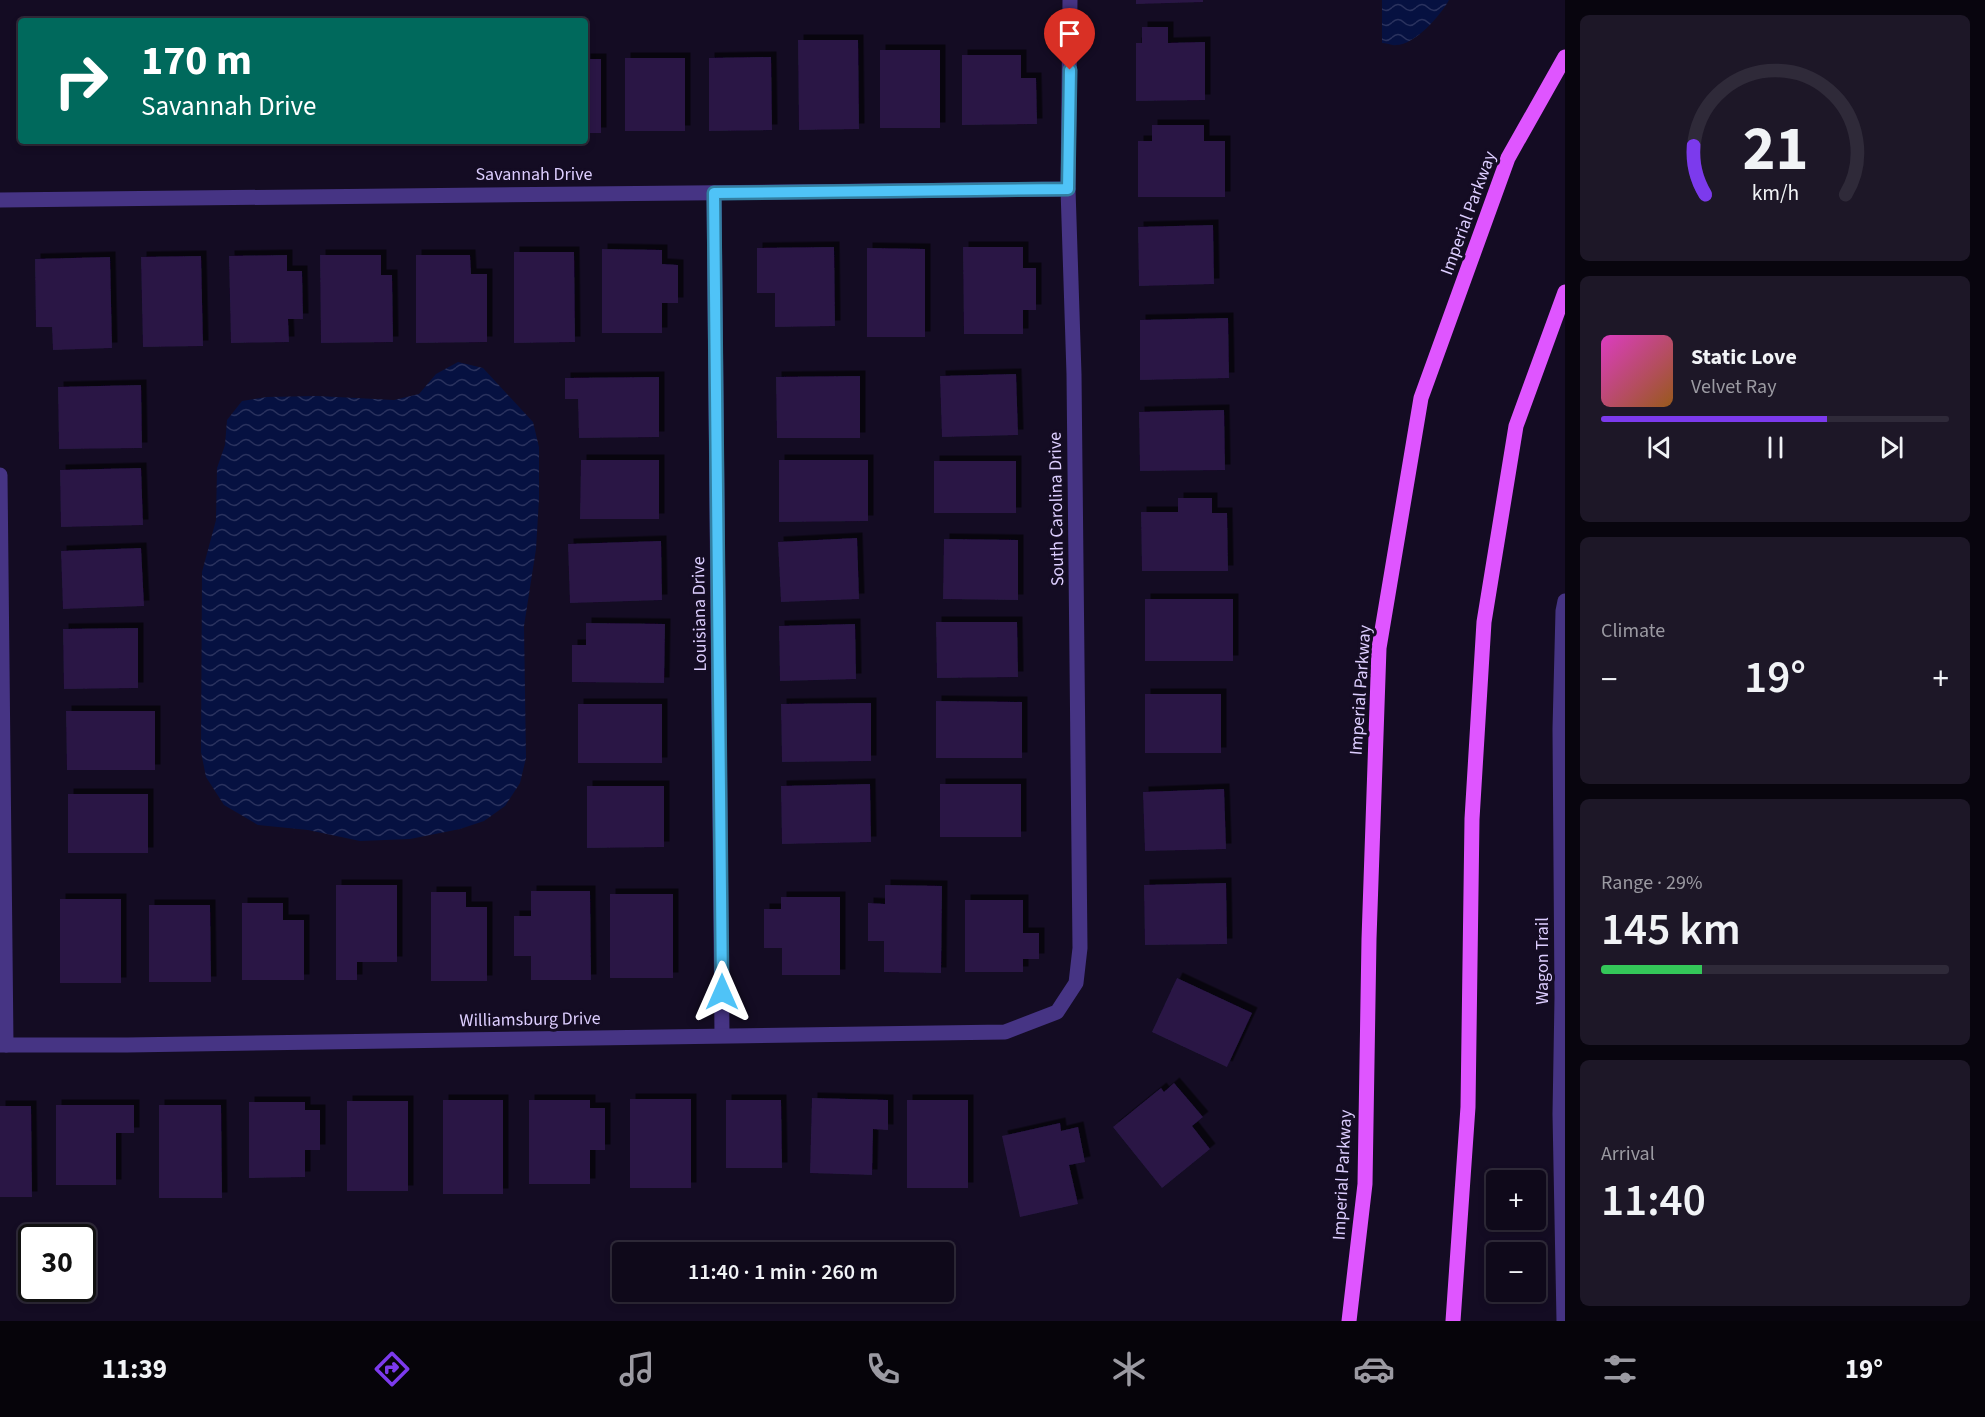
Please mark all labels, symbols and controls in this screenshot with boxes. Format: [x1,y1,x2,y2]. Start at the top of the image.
pin [1044,8,1095,70]
icon: arrive [1053,17,1086,50]
text: 170 m [141,31,252,91]
icon: right [42,42,120,120]
text: Savannah Drive [141,87,316,126]
text: 21 [1742,105,1808,194]
street label: Imperial Parkway [1434,147,1503,279]
street label: Savannah Drive [476,162,593,187]
text: km/h [1751,178,1799,209]
text: Static Love [1691,341,1797,373]
text: Velvet Ray [1691,373,1777,401]
icon: previous [1643,431,1676,464]
icon: pause [1759,431,1792,464]
icon: next [1875,431,1908,464]
street label: South Carolina Drive [1043,432,1070,586]
street label: Louisiana Drive [686,556,713,672]
text: Climate [1601,617,1665,645]
street label: Imperial Parkway [1343,624,1378,756]
text: 19° [1744,646,1806,710]
text: − [1601,656,1617,703]
text: + [1933,656,1949,703]
text: Range · 29% [1601,869,1702,897]
text: 145 km [1601,898,1741,962]
street label: Wagon Trail [1530,917,1555,1005]
position arrow [690,960,754,1024]
street label: Williamsburg Drive [459,1006,601,1033]
street label: Imperial Parkway [1327,1109,1358,1241]
text: Arrival [1601,1140,1655,1168]
text: 11:40 [1601,1169,1706,1233]
map controls [1486,1170,1546,1302]
button: + [1486,1170,1546,1230]
speed limit sign: 30 [18,1224,96,1302]
button: − [1486,1242,1546,1302]
text: 11:40 · 1 min · 260 m [688,1256,878,1288]
icon: directions [371,1348,413,1390]
icon: music [616,1348,658,1390]
icon: phone [862,1348,904,1390]
icon: climate [1108,1348,1150,1390]
icon: car [1353,1348,1395,1390]
icon: filters [1599,1348,1641,1390]
text: 11:39 [102,1350,167,1389]
text: 19° [1845,1350,1883,1389]

